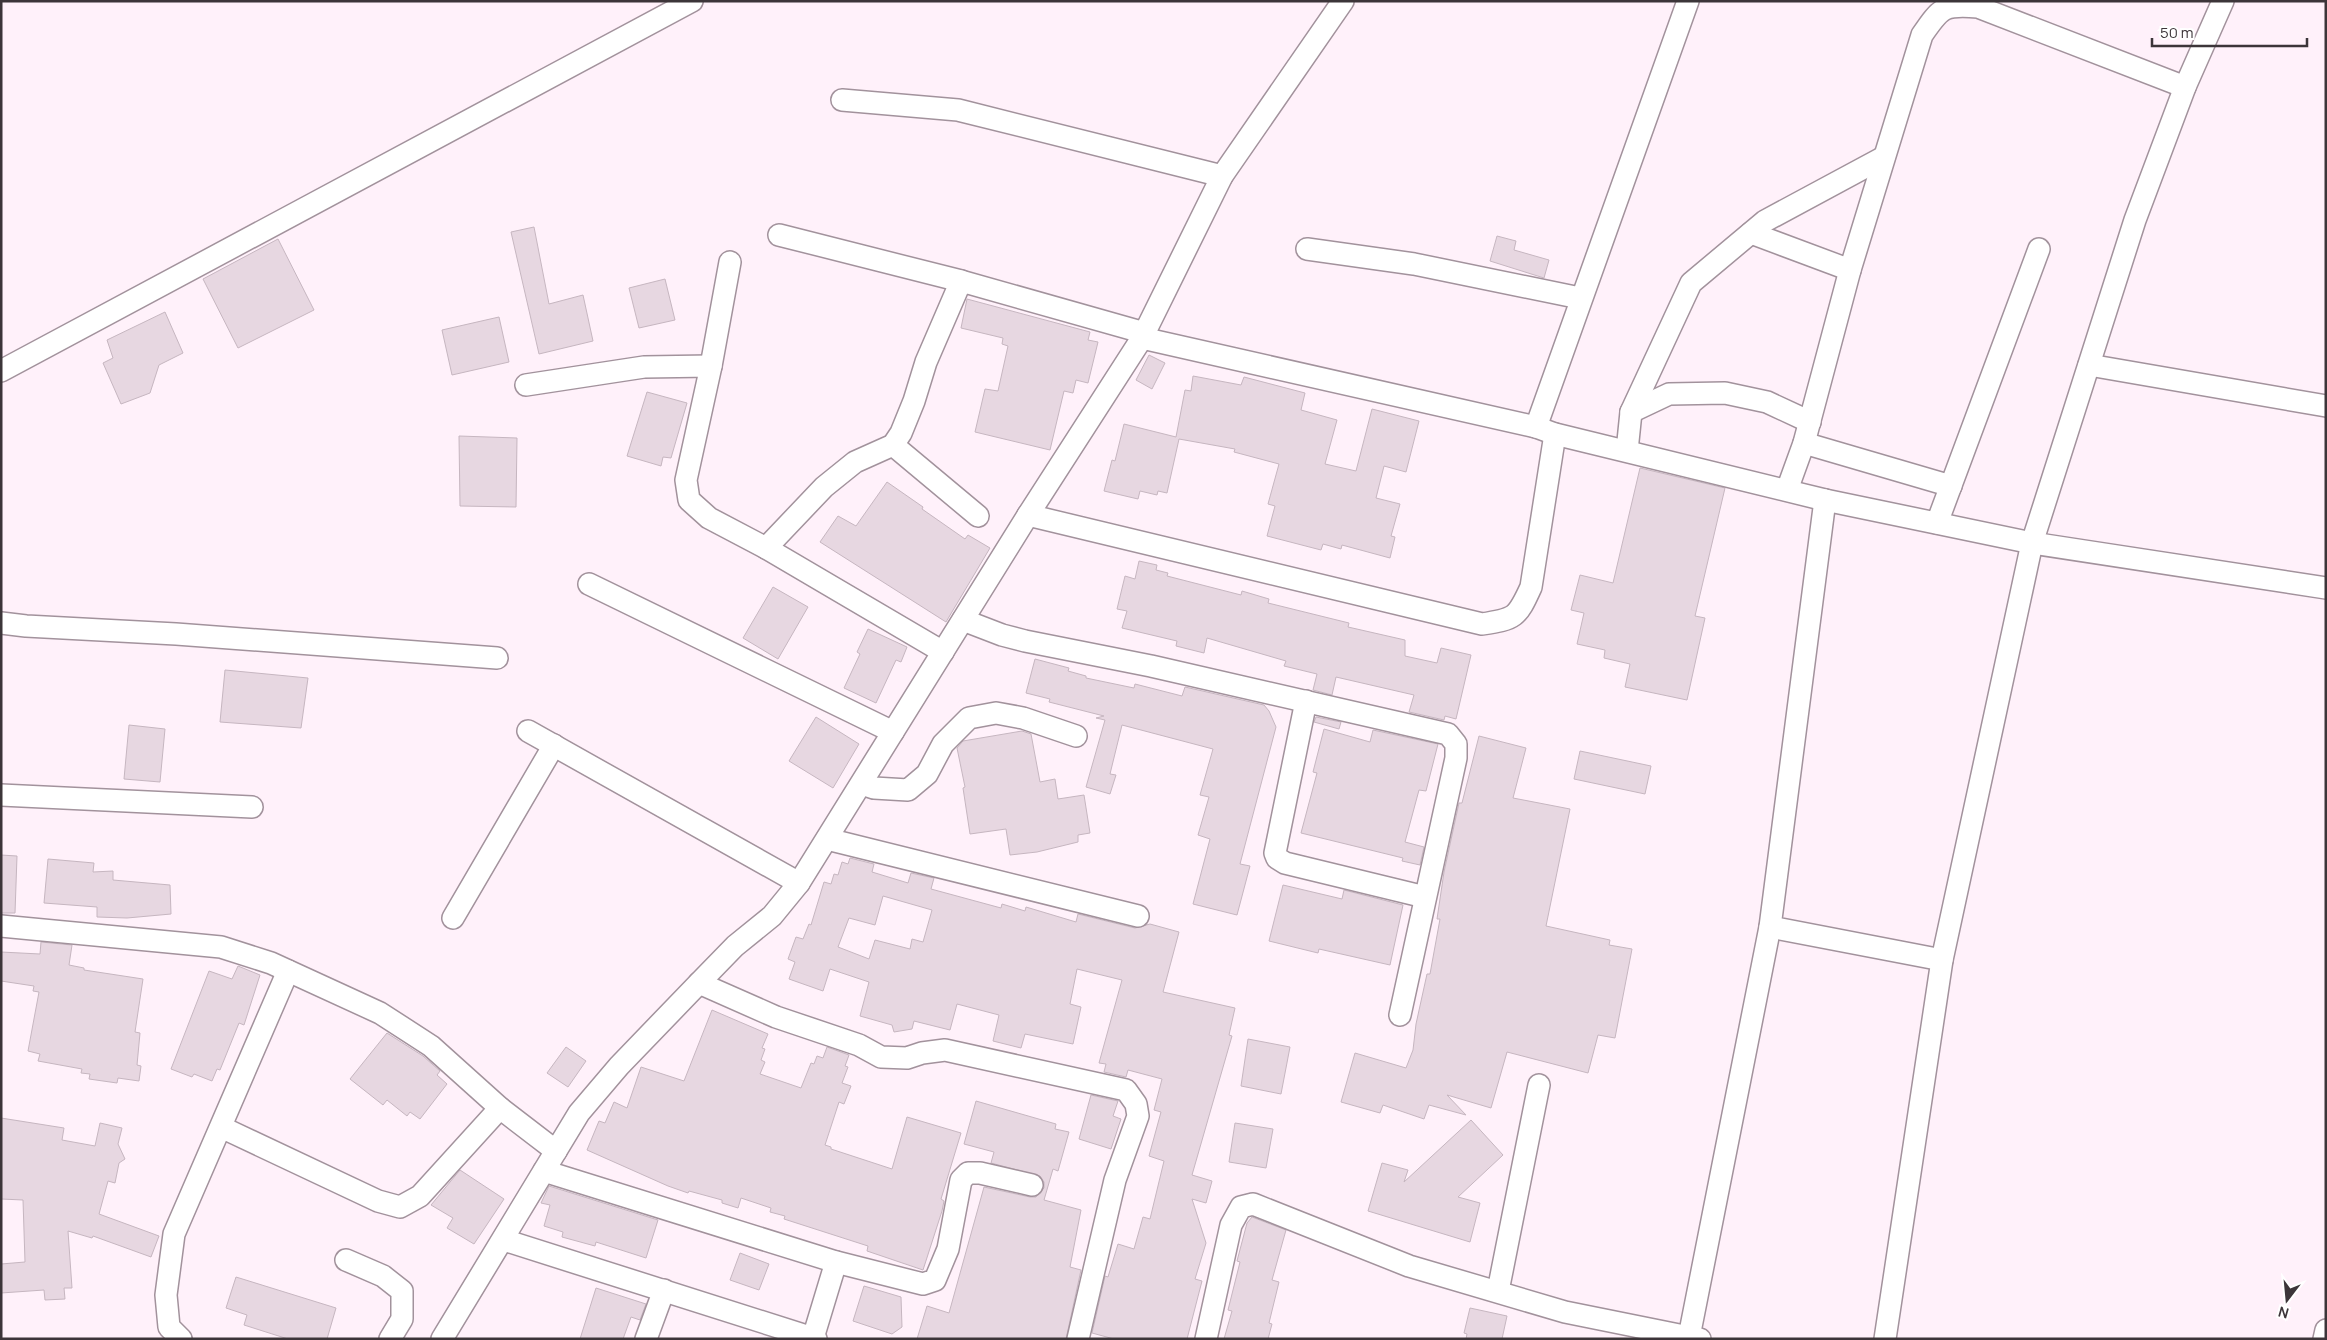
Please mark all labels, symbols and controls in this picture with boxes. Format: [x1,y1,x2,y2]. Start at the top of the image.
scale bar [2152,15,2307,47]
text: 50 m [2160,22,2194,43]
north arrow [2262,1275,2312,1325]
text: N [2276,1302,2291,1323]

